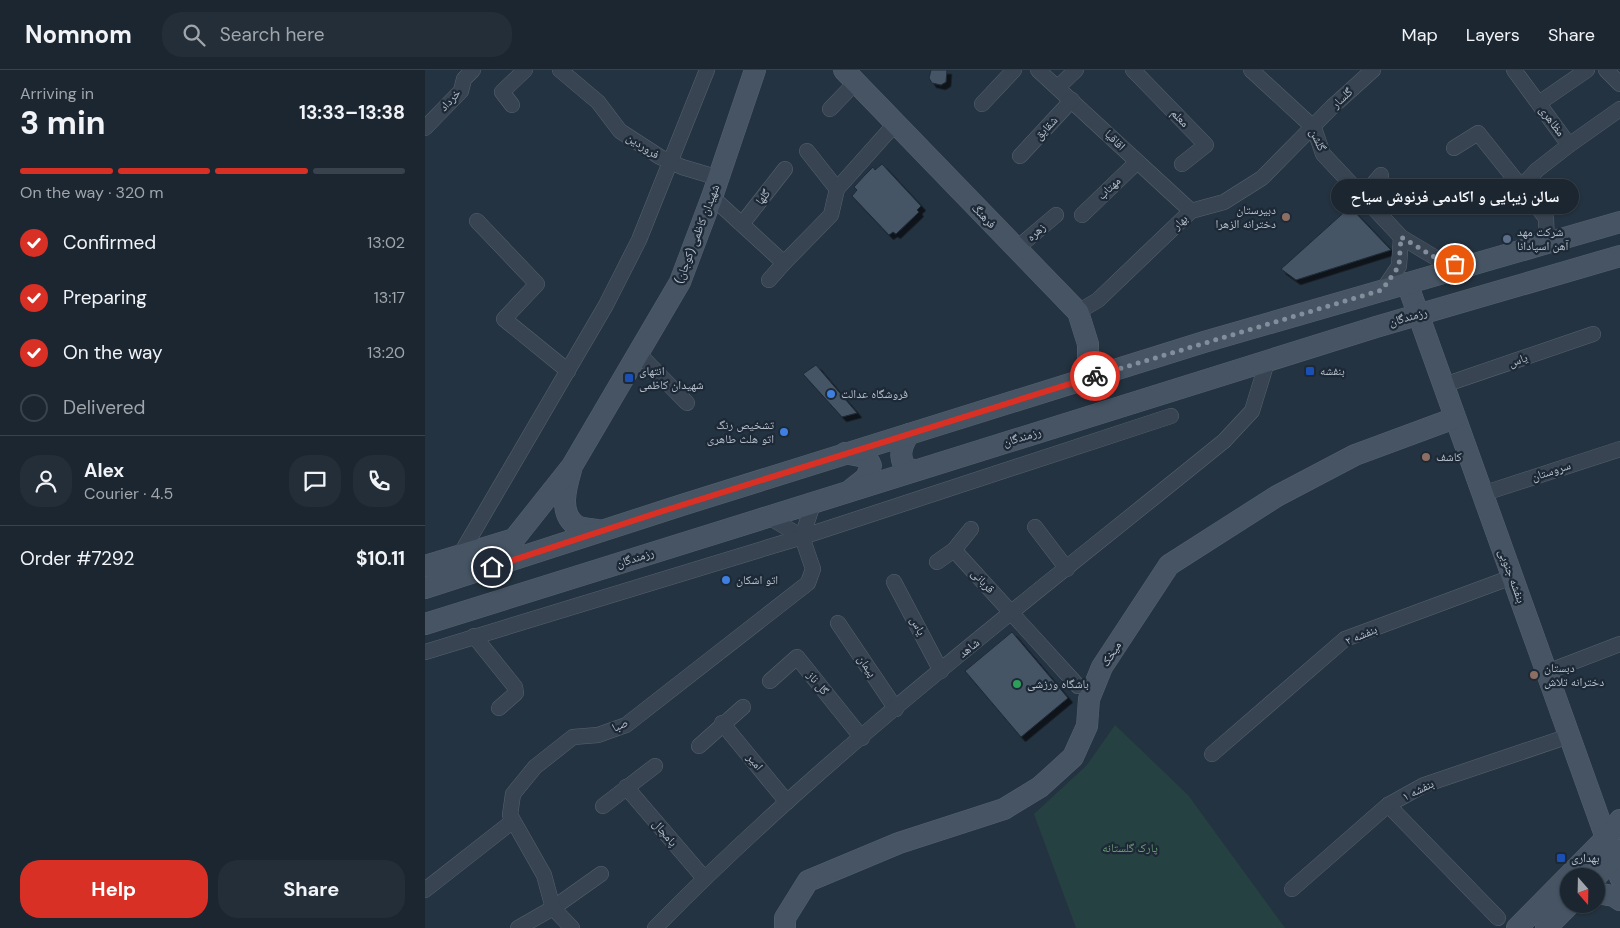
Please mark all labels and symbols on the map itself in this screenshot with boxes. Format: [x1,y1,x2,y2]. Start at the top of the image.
street label: گلسار [1327,84,1356,113]
street label: خرداد [436,85,465,115]
street label: مظاهری [1535,102,1569,140]
street label: معلم [1167,105,1193,131]
street label: شقایق [1031,112,1061,143]
street label: اقاقیا [1101,126,1129,154]
street label: گلشن [1306,126,1330,154]
street label: فروردین [623,129,663,163]
street label: مهتاب [1094,173,1124,203]
callout: سالن زیبایی و اکادمی فرنوش سیاح [1331,179,1579,214]
street label: شهیدان کاظمی (کوجان) [671,182,723,286]
street label: گلها [752,186,774,208]
street label: فرهنگ [968,200,1000,232]
place label: دبيرستان دخترانه الزهرا [1215,202,1276,232]
street label: بهار [1168,211,1191,234]
marker: دبيرستان دخترانه الزهرا [1280,211,1292,223]
street label: زهره [1023,219,1049,245]
place label: شرکت مهد آهن اسپادانا [1517,224,1569,254]
marker: شرکت مهد آهن اسپادانا [1501,233,1513,245]
pin [1434,243,1476,285]
street label: رزمندگان [1387,304,1429,330]
street label: یاس [1506,349,1530,371]
courier [1070,351,1120,401]
place label: انتهای شهیدان کاظمی [639,363,704,393]
place label: بنفشه [1320,363,1345,379]
marker: بنفشه [1304,365,1316,377]
marker: انتهای شهیدان کاظمی [623,372,635,384]
place label: فروشگاه عدالت [841,386,908,402]
marker: فروشگاه عدالت [825,388,837,400]
place label: تشخیص رنگ اتو هلث طاهری [707,417,774,447]
street label: رزمندگان [1001,424,1043,450]
marker: تشخیص رنگ اتو هلث طاهری [778,426,790,438]
place label: کاشف [1436,449,1462,465]
marker: کاشف [1420,451,1432,463]
street label: سروستان [1529,457,1573,485]
street label: رزمندگان [614,544,656,572]
pin [471,546,513,588]
street label: بنفشه جنوبی [1495,547,1529,605]
street label: قربانی [968,565,998,597]
place label: اتو اشکان [736,572,778,588]
marker: اتو اشکان [720,574,732,586]
street label: یاس [906,614,930,639]
street label: بنفشه ۲ [1342,621,1380,649]
street label: شاهد [955,635,983,661]
street label: میخک [1097,638,1125,670]
street label: پیمان [854,652,880,681]
place label: دبستان دخترانه تلاش [1544,660,1604,690]
street label: گل ناز [803,667,832,698]
marker: دبستان دخترانه تلاش [1528,669,1540,681]
place label: باشگاه ورزشی [1027,676,1089,692]
marker: باشگاه ورزشی [1011,678,1023,690]
street label: صبا [609,714,631,736]
street label: امیر [743,749,767,774]
street label: بنفشه ۱ [1399,775,1437,805]
street label: پامچال [649,816,681,850]
park label: پارک گلستانه [1102,840,1158,856]
place label: بهداری [1571,850,1599,866]
marker: بهداری [1555,852,1567,864]
north arrow [1560,868,1605,912]

